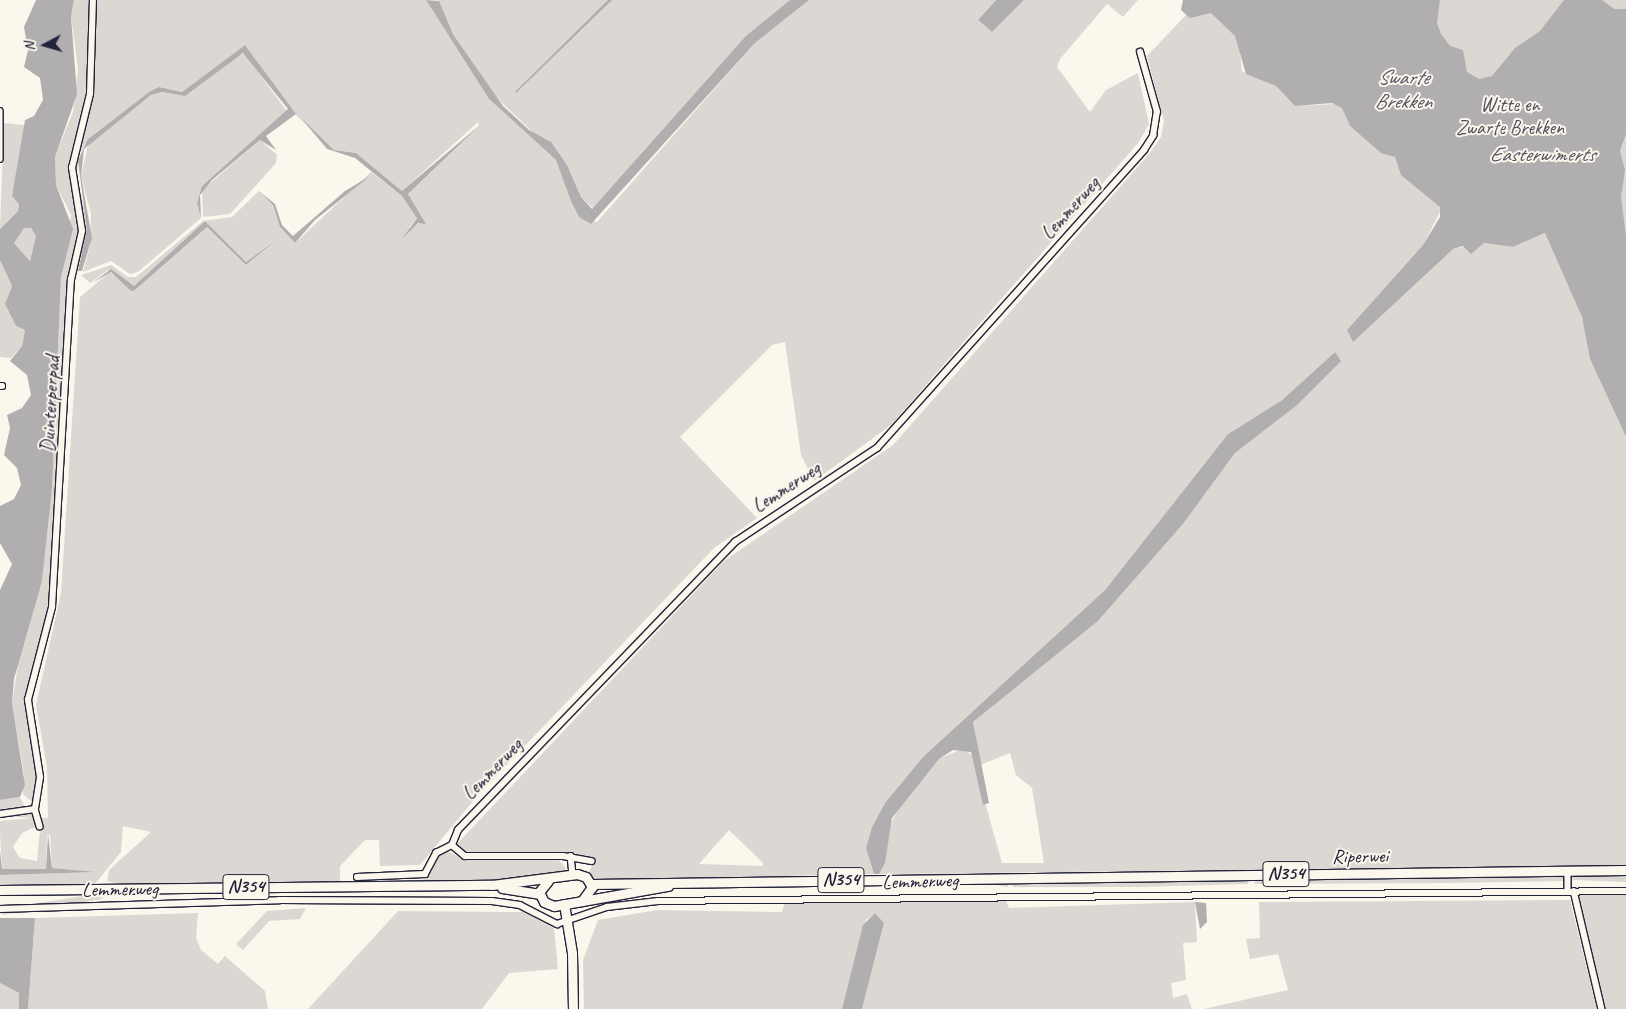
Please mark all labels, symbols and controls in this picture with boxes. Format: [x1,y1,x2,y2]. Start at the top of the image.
north arrow [20,20,70,70]
text: N [21,41,38,52]
water label: Swarte Brekken [1375,64,1431,114]
park label: Witte en Zwarte Brekken [1456,92,1564,139]
water label: Easterwimerts [1490,141,1594,167]
street label: Lemmerweg [1036,172,1104,244]
street label: Duinterperpad [35,355,65,453]
street label: Lemmerweg [748,456,824,518]
street label: Lemmerweg [457,733,527,805]
street label: Riperwei [1332,844,1388,868]
road number: N354 [1262,858,1310,891]
road number: N354 [817,864,865,896]
street label: Lemmerweg [882,868,958,894]
road number: N354 [222,870,270,904]
street label: Lemmerweg [82,876,158,902]

